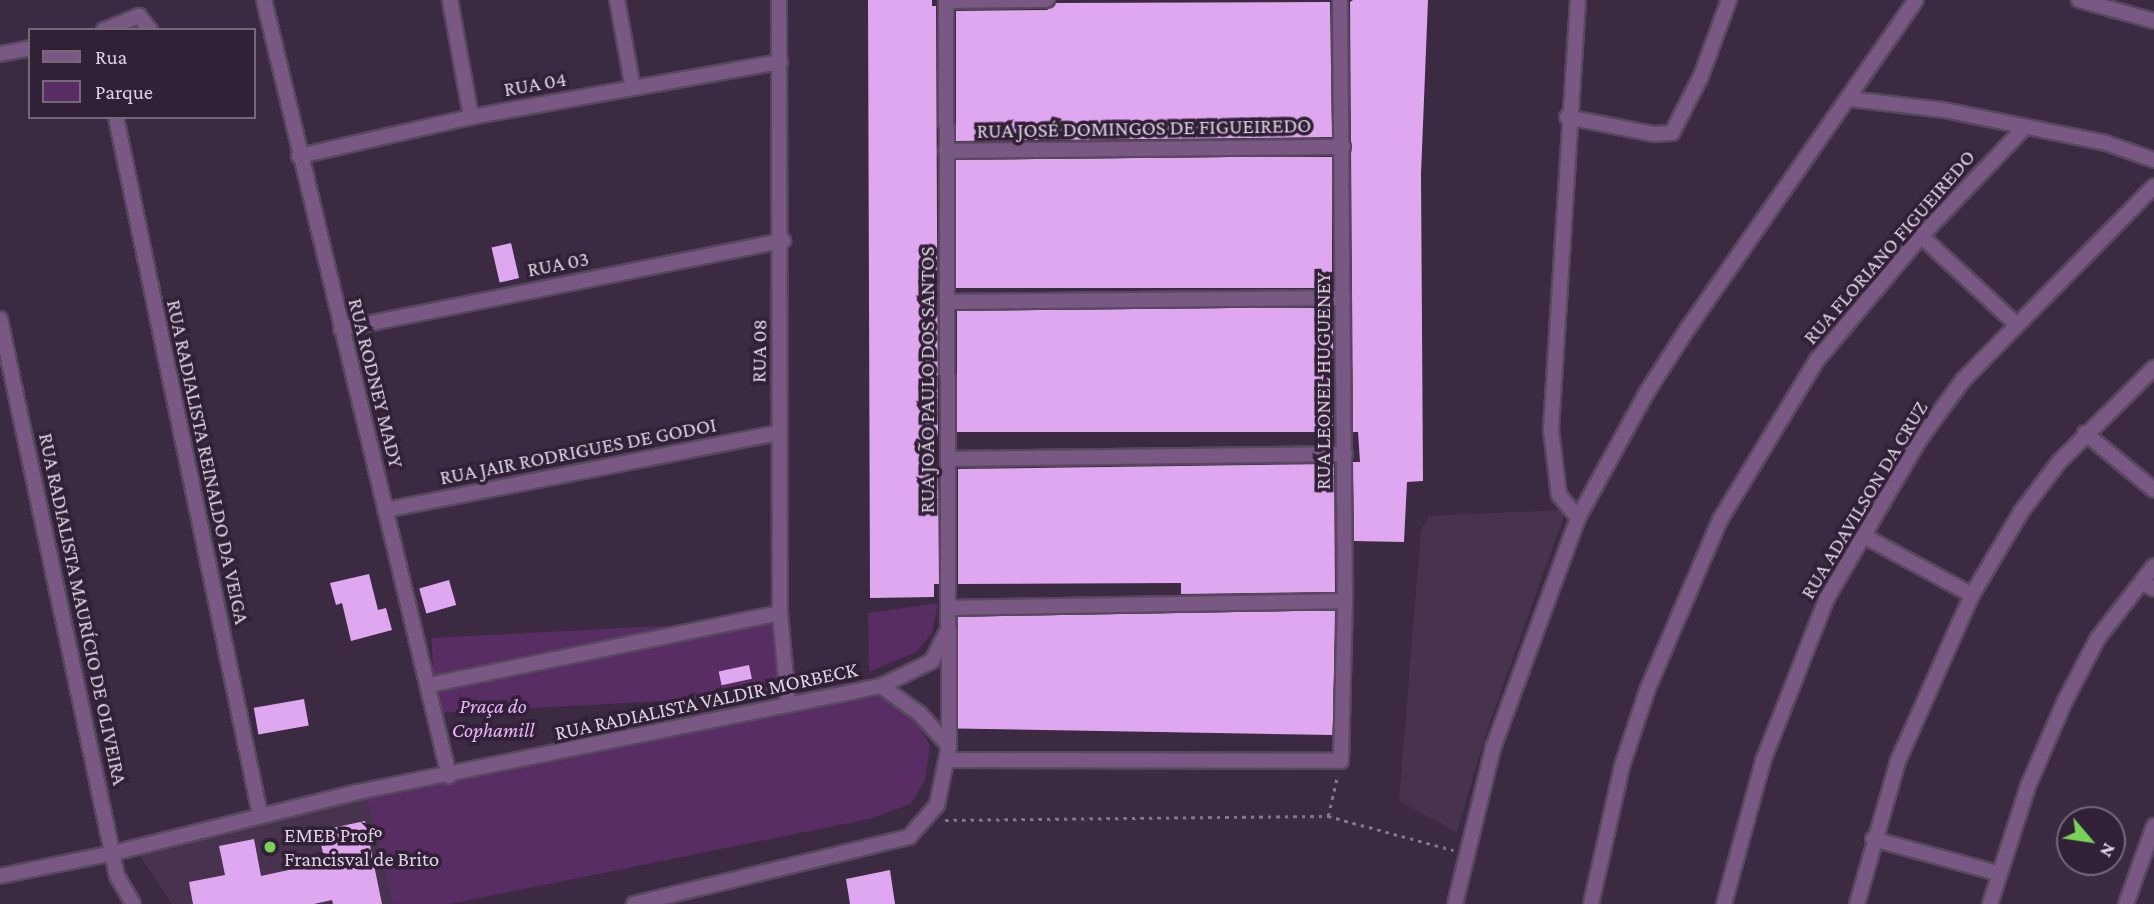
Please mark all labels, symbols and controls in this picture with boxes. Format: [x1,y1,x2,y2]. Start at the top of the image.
legend [28,28,256,119]
text: Rua [95,45,127,69]
street label: RUA 04 [502,66,568,102]
text: Parque [95,80,153,104]
street label: RUA JOSÉ DOMINGOS DE FIGUEIREDO [976,112,1312,144]
street label: RUA FLORIANO FIGUEIREDO [1798,145,1980,349]
street label: RUA 03 [525,246,591,282]
street label: RUA JOÃO PAULO DOS SANTOS [914,247,940,513]
street label: RUA LEONEL HUGUENEY [1310,272,1336,490]
street label: RUA RODNEY MADY [343,296,409,470]
street label: RUA RADIALISTA REINALDO DA VEIGA [161,297,255,627]
street label: RUA 08 [746,319,772,383]
street label: RUA ADAVILSON DA CRUZ [1795,397,1933,603]
street label: RUA JAIR RODRIGUES DE GODOI [438,412,718,490]
street label: RUA RADIALISTA MAURÍCIO DE OLIVEIRA [33,431,133,787]
street label: RUA RADIALISTA VALDIR MORBECK [552,657,860,745]
park label: Praça do Cophamill [452,693,534,743]
north arrow [2056,806,2126,876]
place label: EMEB Profº Francisval de Brito [284,822,439,872]
marker: EMEB Profº Francisval de Brito [262,839,278,855]
text: N [2096,840,2120,861]

